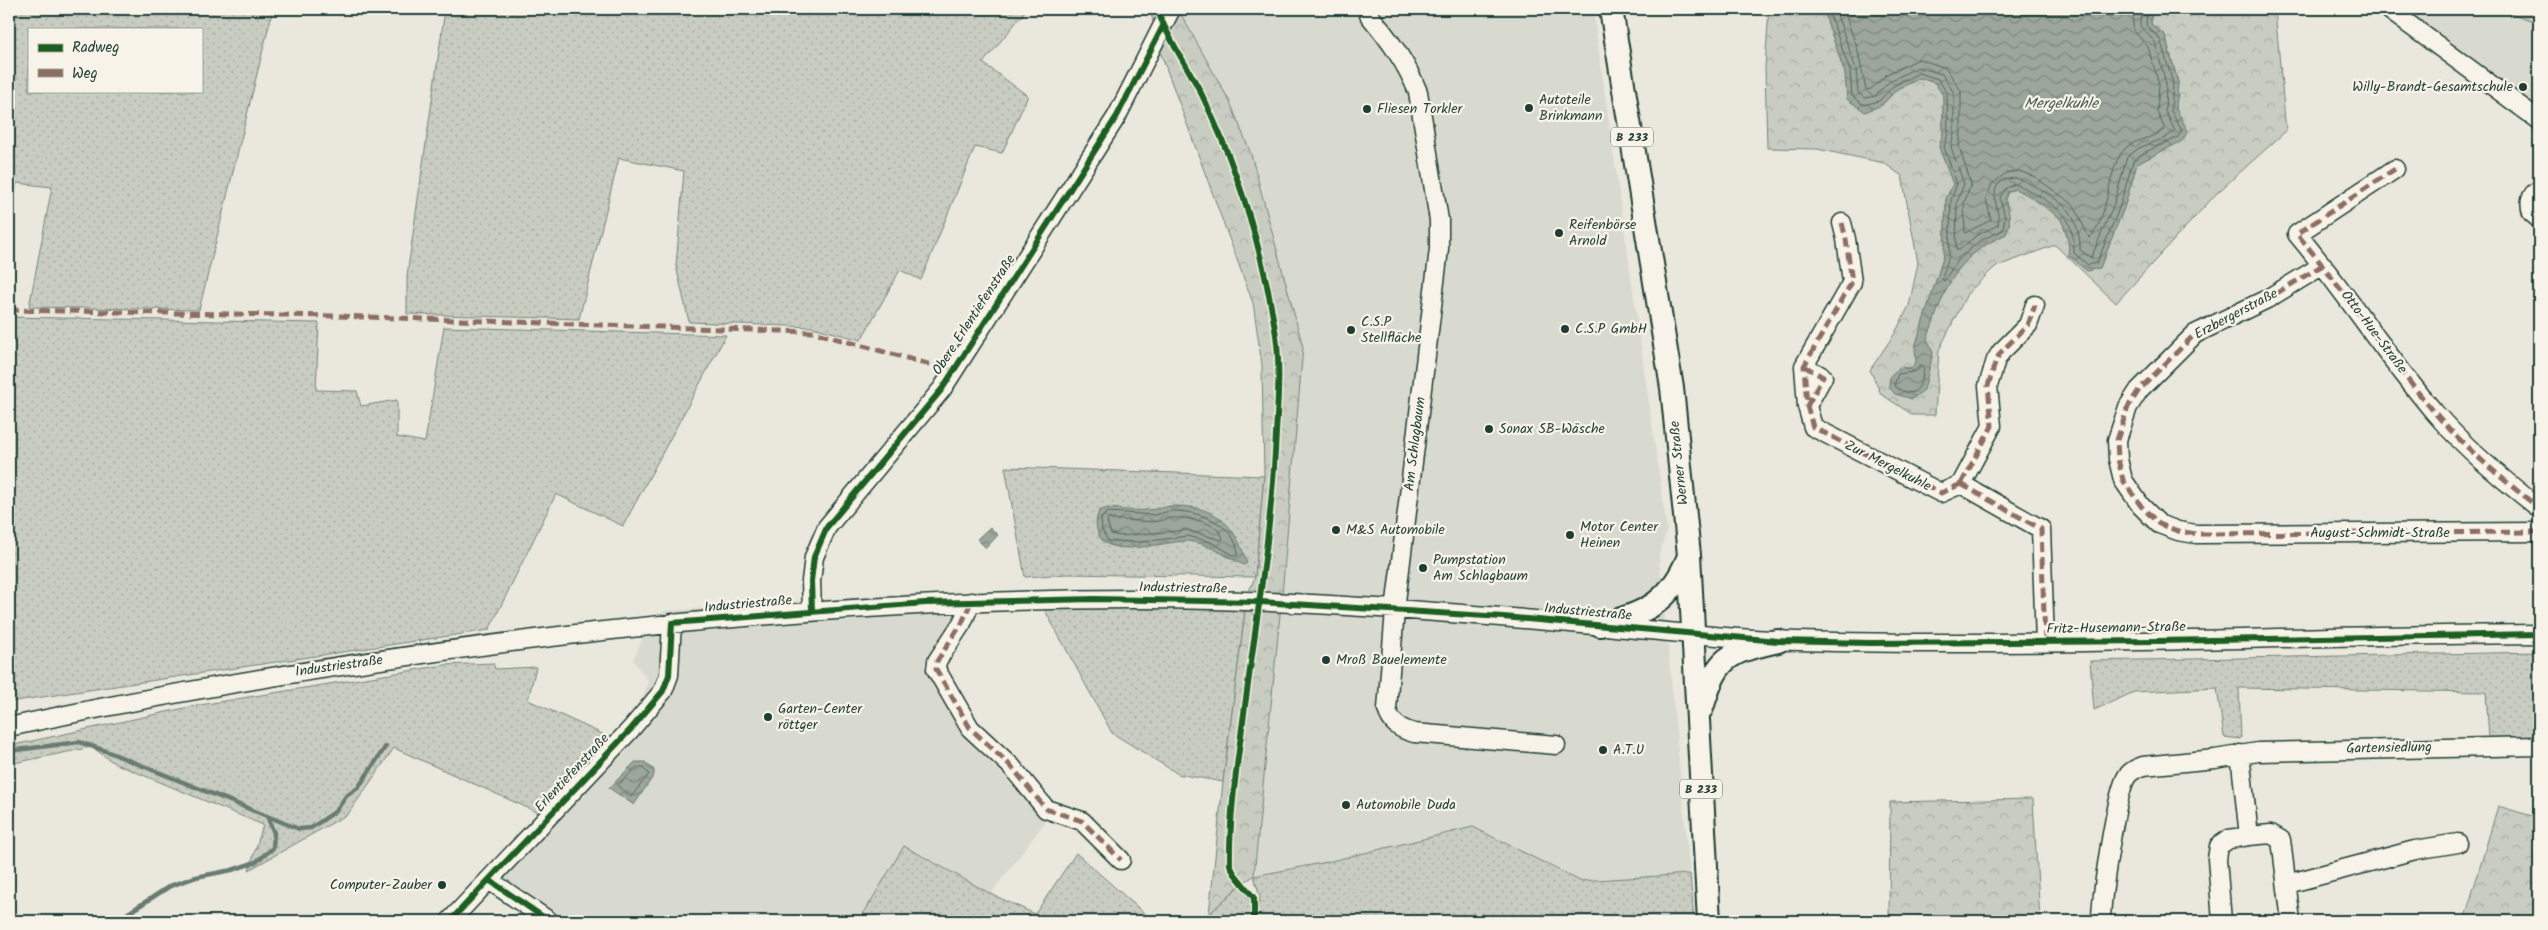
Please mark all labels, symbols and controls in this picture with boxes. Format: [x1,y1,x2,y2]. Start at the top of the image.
legend [28,28,202,92]
text: Radweg [72,36,119,60]
text: Weg [72,62,98,86]
place label: Willy-Brandt-Gesamtschule [2352,76,2514,98]
marker: Willy-Brandt-Gesamtschule [2517,81,2529,93]
place label: Autoteile Brinkmann [1539,89,1603,127]
water label: Mergelkuhle [2024,92,2099,116]
place label: Fliesen Torkler [1377,98,1463,120]
marker: Autoteile Brinkmann [1523,102,1535,114]
marker: Fliesen Torkler [1361,103,1373,115]
road number: B 233 [1611,128,1653,146]
place label: Reifenbörse Arnold [1569,214,1637,252]
marker: Reifenbörse Arnold [1553,227,1565,239]
street label: Obere Erlentiefenstraße [927,250,1022,380]
street label: Erzbergerstraße [2190,282,2282,345]
street label: Otto-Hue-Straße [2335,286,2413,379]
place label: C.S.P Stellfläche [1361,311,1422,349]
place label: C.S.P GmbH [1575,318,1647,340]
marker: C.S.P GmbH [1559,323,1571,335]
marker: C.S.P Stellfläche [1345,324,1357,336]
street label: Am Schlagbaum [1398,396,1432,492]
place label: Sonax SB-Wäsche [1499,418,1605,440]
street label: Werner Straße [1664,419,1694,506]
marker: Sonax SB-Wäsche [1483,423,1495,435]
street label: Zur Mergelkuhle [1841,435,1936,498]
place label: Motor Center Heinen [1580,516,1659,554]
place label: M&S Automobile [1346,519,1446,541]
street label: August-Schmidt-Straße [2310,522,2450,544]
marker: M&S Automobile [1330,524,1342,536]
marker: Motor Center Heinen [1564,529,1576,541]
place label: Pumpstation Am Schlagbaum [1433,549,1528,587]
marker: Pumpstation Am Schlagbaum [1417,562,1429,574]
street label: Industriestraße [1139,576,1228,600]
street label: Industriestraße [703,589,794,619]
street label: Industriestraße [1543,597,1634,627]
street label: Fritz-Husemann-Straße [2046,616,2187,640]
street label: Industriestraße [294,649,385,683]
place label: Mroß Bauelemente [1336,649,1447,671]
marker: Mroß Bauelemente [1320,654,1332,666]
place label: Garten-Center röttger [778,698,863,736]
marker: Garten-Center röttger [762,711,774,723]
street label: Erlentiefenstraße [529,728,615,817]
street label: Gartensiedlung [2346,736,2432,760]
place label: A.T.U [1613,739,1644,761]
marker: A.T.U [1597,744,1609,756]
road number: B 233 [1680,780,1722,799]
place label: Automobile Duda [1356,794,1456,816]
marker: Automobile Duda [1340,799,1352,811]
place label: Computer-Zauber [330,874,433,896]
marker: Computer-Zauber [436,879,448,891]

